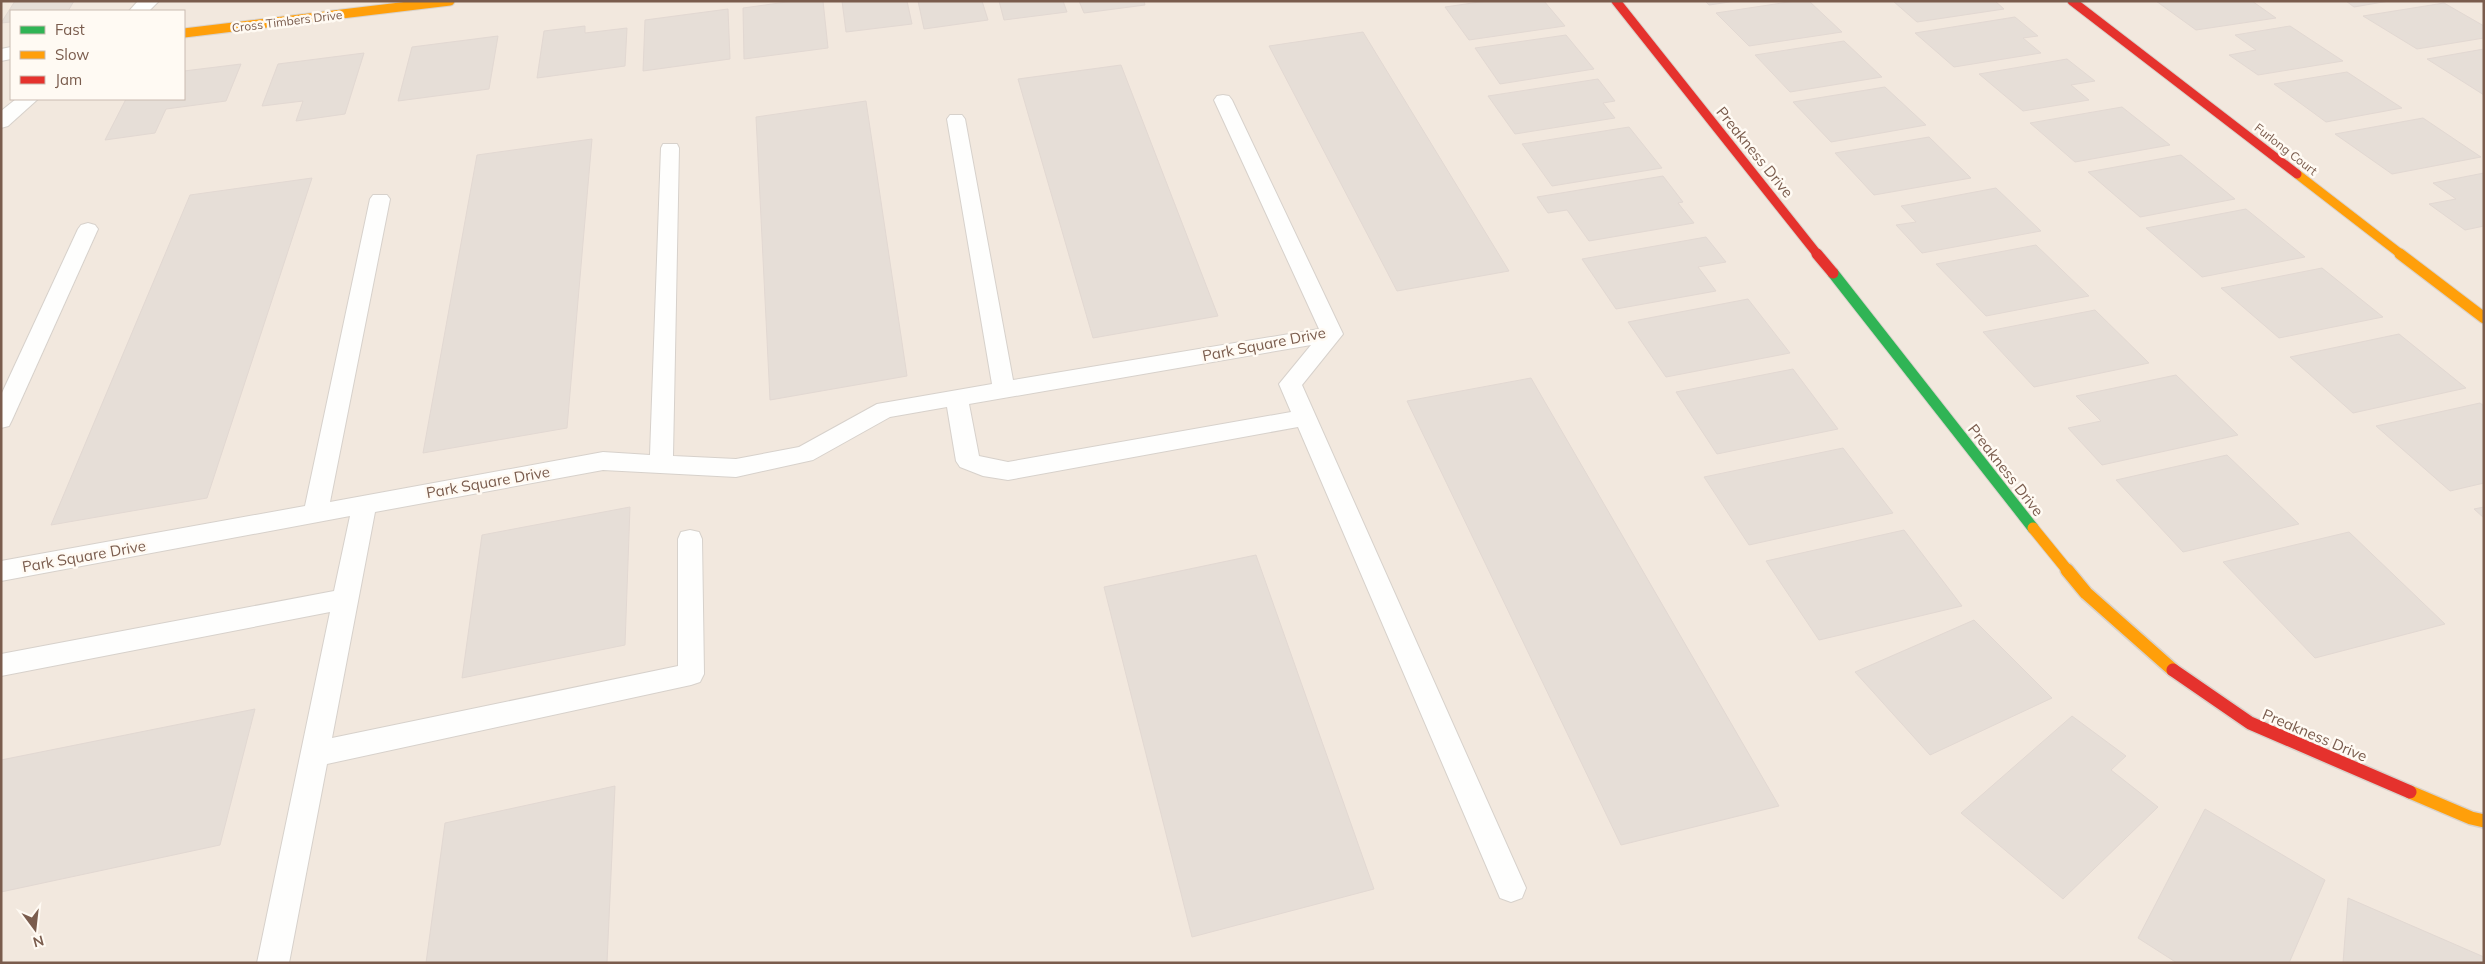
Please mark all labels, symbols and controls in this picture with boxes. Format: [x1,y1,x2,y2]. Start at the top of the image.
street label: Cross Timbers Drive [231,7,343,35]
legend [10,10,185,100]
text: Fast [55,20,85,39]
text: Slow [55,45,89,64]
text: Jam [55,70,82,89]
street label: Preakness Drive [1712,103,1798,201]
street label: Furlong Court [2252,120,2320,178]
street label: Park Square Drive [1201,323,1327,365]
street label: Preakness Drive [1964,420,2048,520]
street label: Park Square Drive [425,462,551,502]
street label: Park Square Drive [21,536,147,576]
street label: Preakness Drive [2260,704,2370,766]
north arrow [10,904,60,954]
text: N [31,931,46,952]

